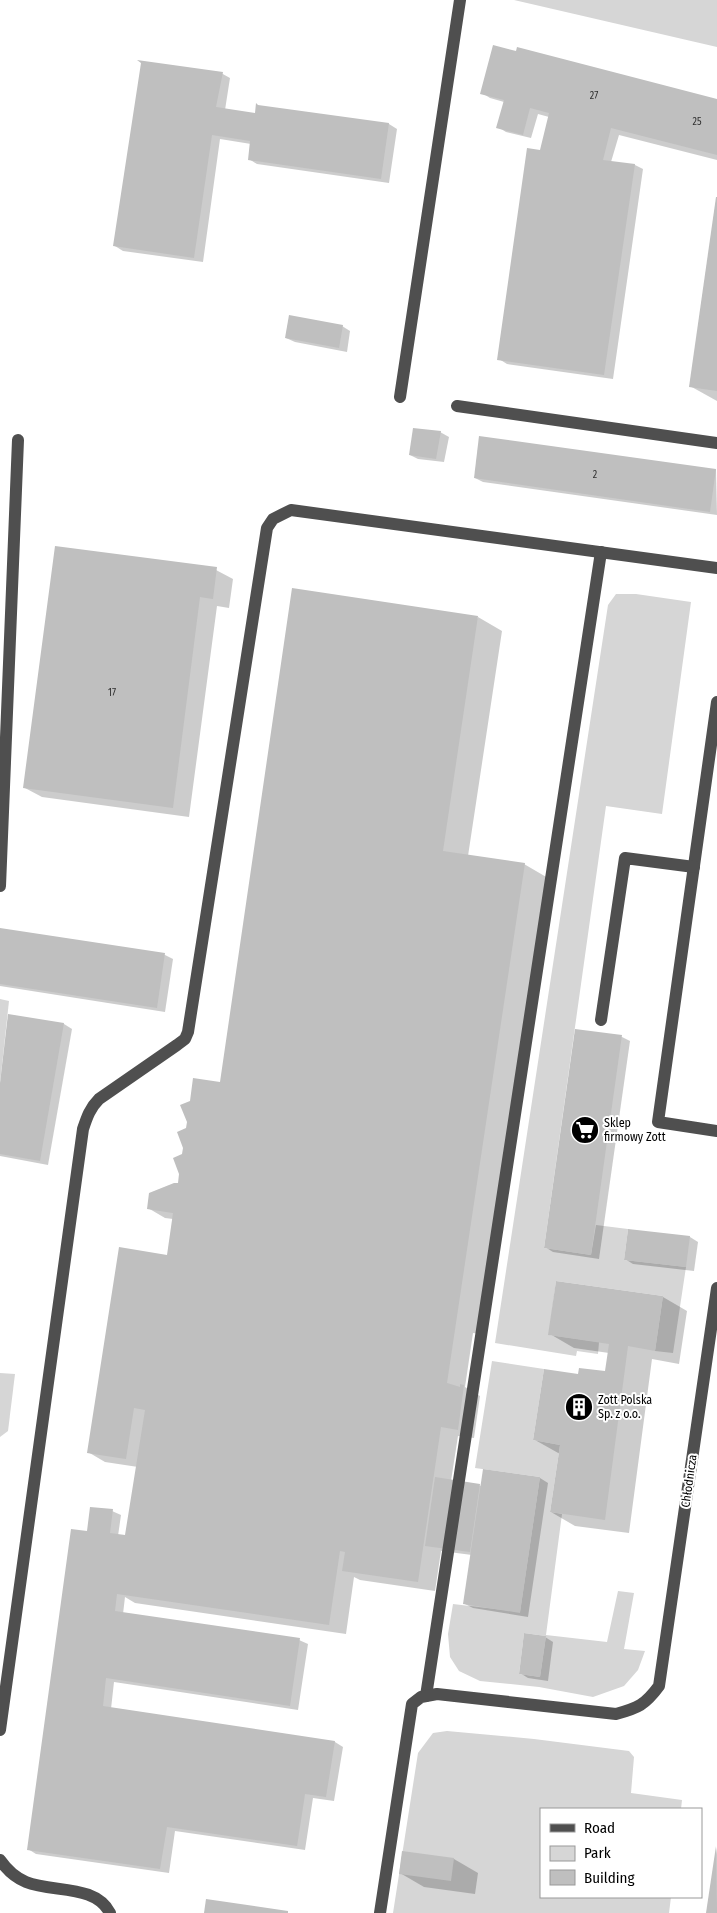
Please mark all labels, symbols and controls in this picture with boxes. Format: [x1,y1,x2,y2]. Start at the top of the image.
house number: 27 [590,90,598,102]
house number: 25 [693,116,702,128]
house number: 2 [593,469,598,481]
house number: 17 [108,687,116,699]
supermarket icon: Sklep firmowy Zott [570,1115,600,1145]
place label: Sklep firmowy Zott [604,1116,666,1144]
building icon: Zott Polska Sp. z o.o. [564,1392,594,1422]
place label: Zott Polska Sp. z o.o. [598,1393,652,1421]
street label: Chłodnicza [678,1453,700,1508]
legend [540,1808,702,1898]
text: Road [584,1819,615,1837]
text: Park [584,1844,611,1862]
text: Building [584,1869,635,1887]

